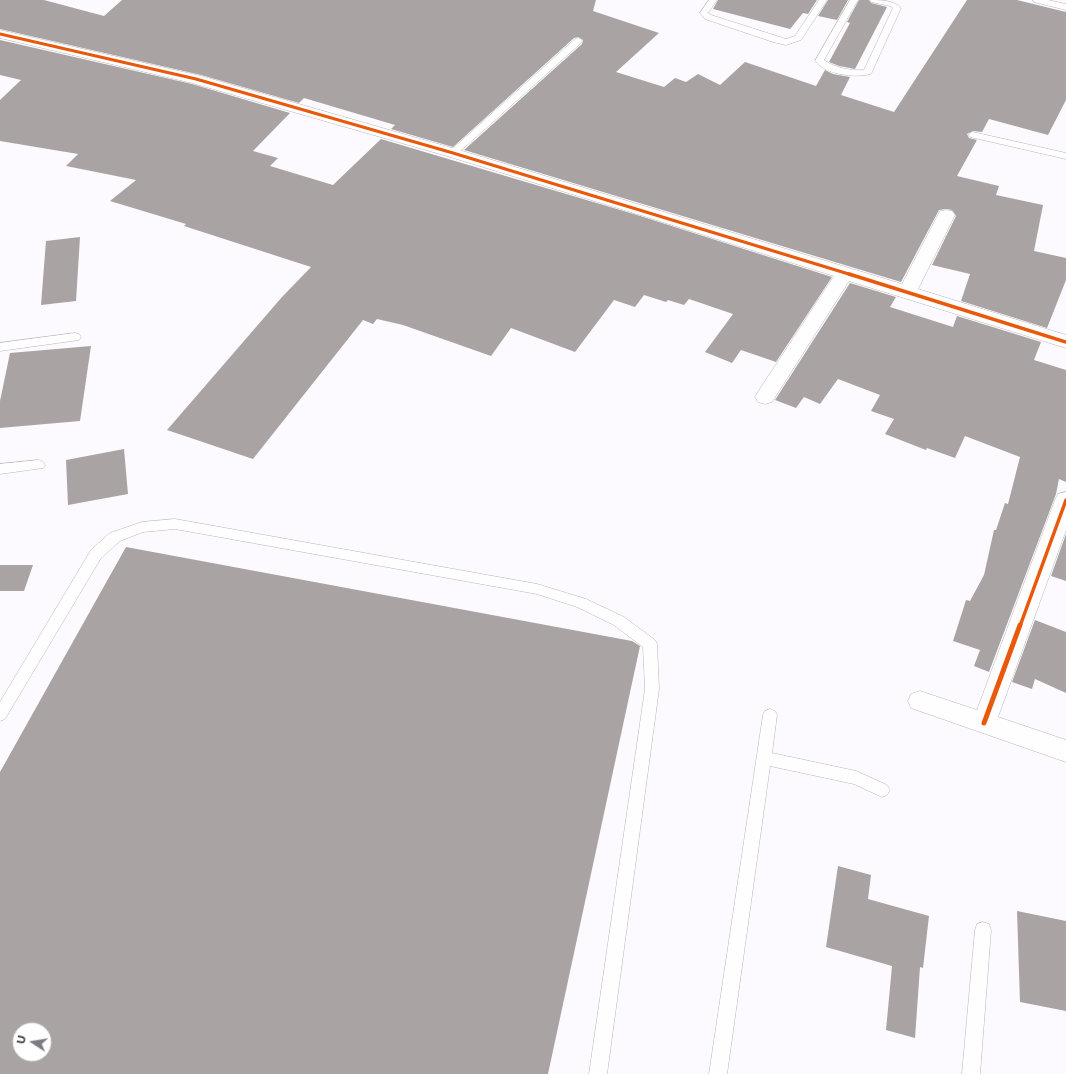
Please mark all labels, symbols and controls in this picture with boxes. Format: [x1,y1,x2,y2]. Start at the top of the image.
north arrow [12,1022,52,1062]
text: U [13,1034,29,1045]

